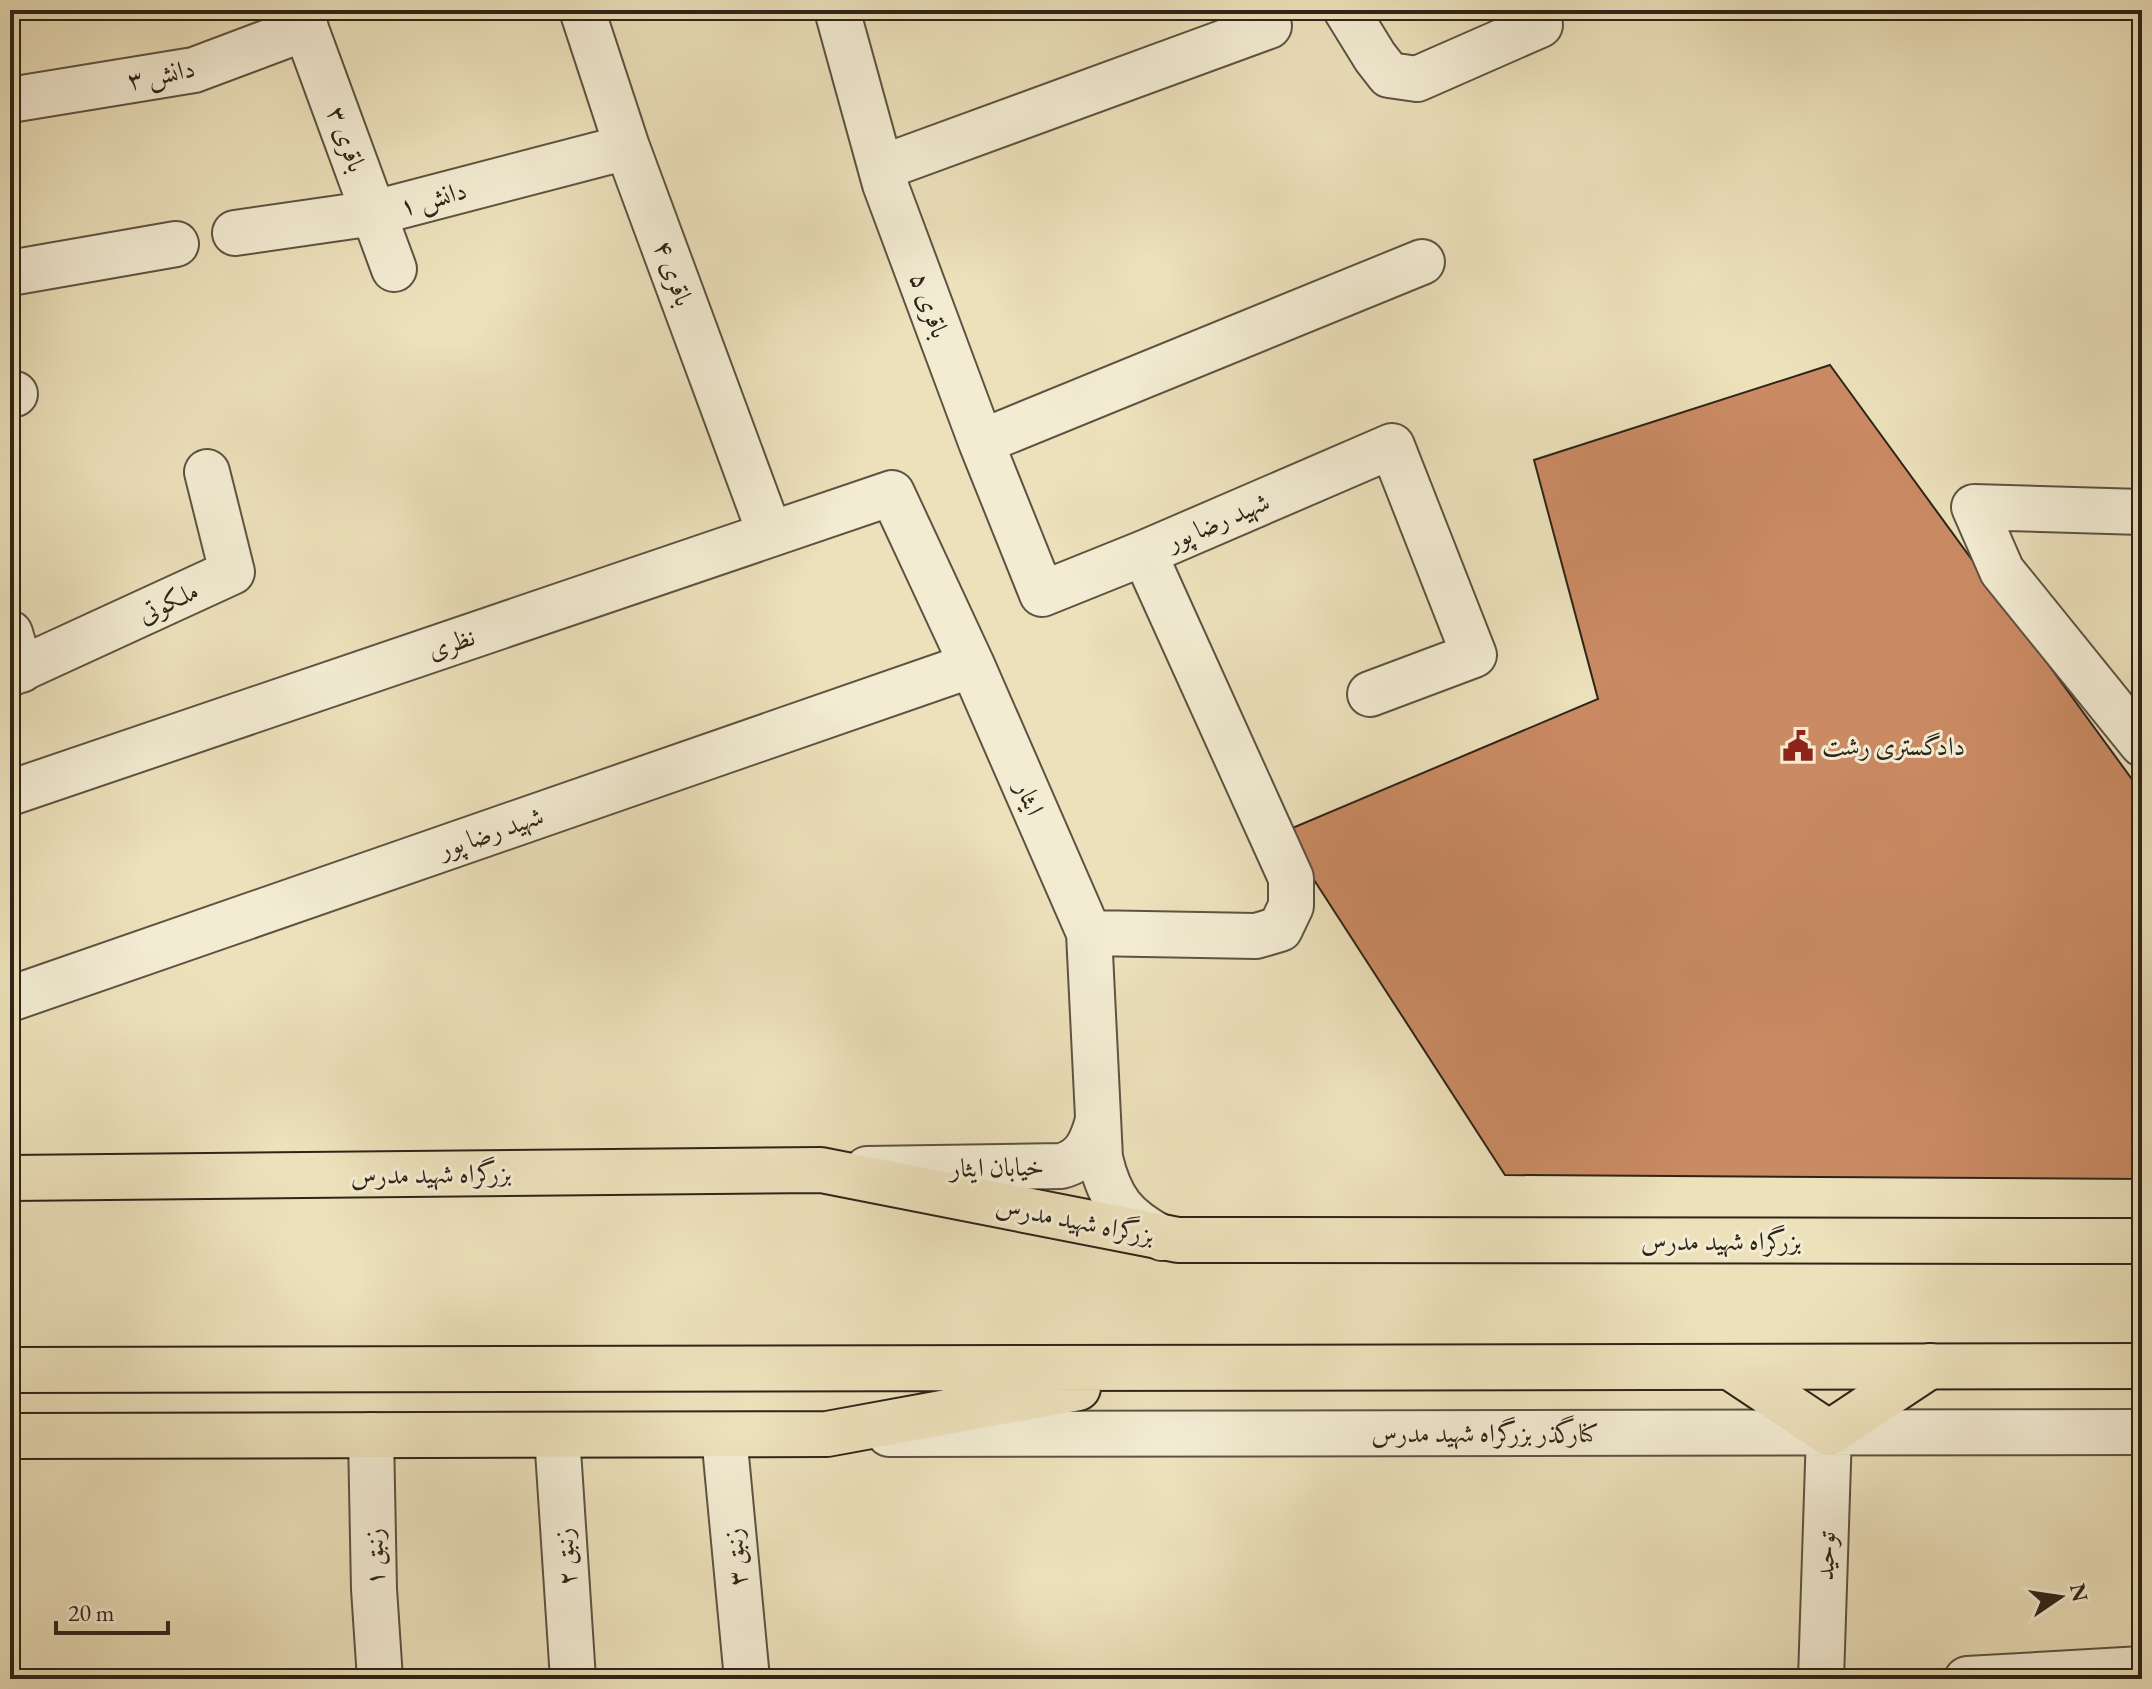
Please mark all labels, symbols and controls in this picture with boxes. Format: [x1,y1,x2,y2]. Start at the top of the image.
street label: دانش ۳ [124,51,198,98]
street label: باقری ۳ [319,101,375,177]
street label: دانش ۱ [396,173,471,224]
street label: باقری ۴ [646,235,702,311]
street label: باقری ۵ [902,267,958,343]
street label: شهید رضا پور [1159,484,1275,561]
street label: ملکوتی [132,573,204,631]
street label: نظری [423,619,479,667]
public building icon: دادگستری رشت [1781,729,1815,763]
place label: دادگستری رشت [1822,729,1965,763]
street label: ایثار [1007,773,1052,820]
street label: شهید رضا پور [431,798,549,869]
street label: خیابان ایثار [947,1149,1044,1185]
street label: بزرگراه شهید مدرس [350,1156,512,1192]
street label: بزرگراه شهید مدرس [993,1188,1158,1252]
street label: بزرگراه شهید مدرس [1641,1224,1802,1258]
street label: کنارگذر بزرگراه شهید مدرس [1371,1415,1599,1450]
street label: زنبق ۲ [546,1527,584,1587]
street label: زنبق ۳ [716,1527,754,1587]
street label: زنبق ۱ [356,1528,392,1586]
street label: توحید [1807,1530,1843,1581]
north arrow [2020,1557,2100,1637]
text: N [2063,1581,2095,1605]
scale bar [56,1585,168,1635]
text: 20 m [68,1597,115,1628]

